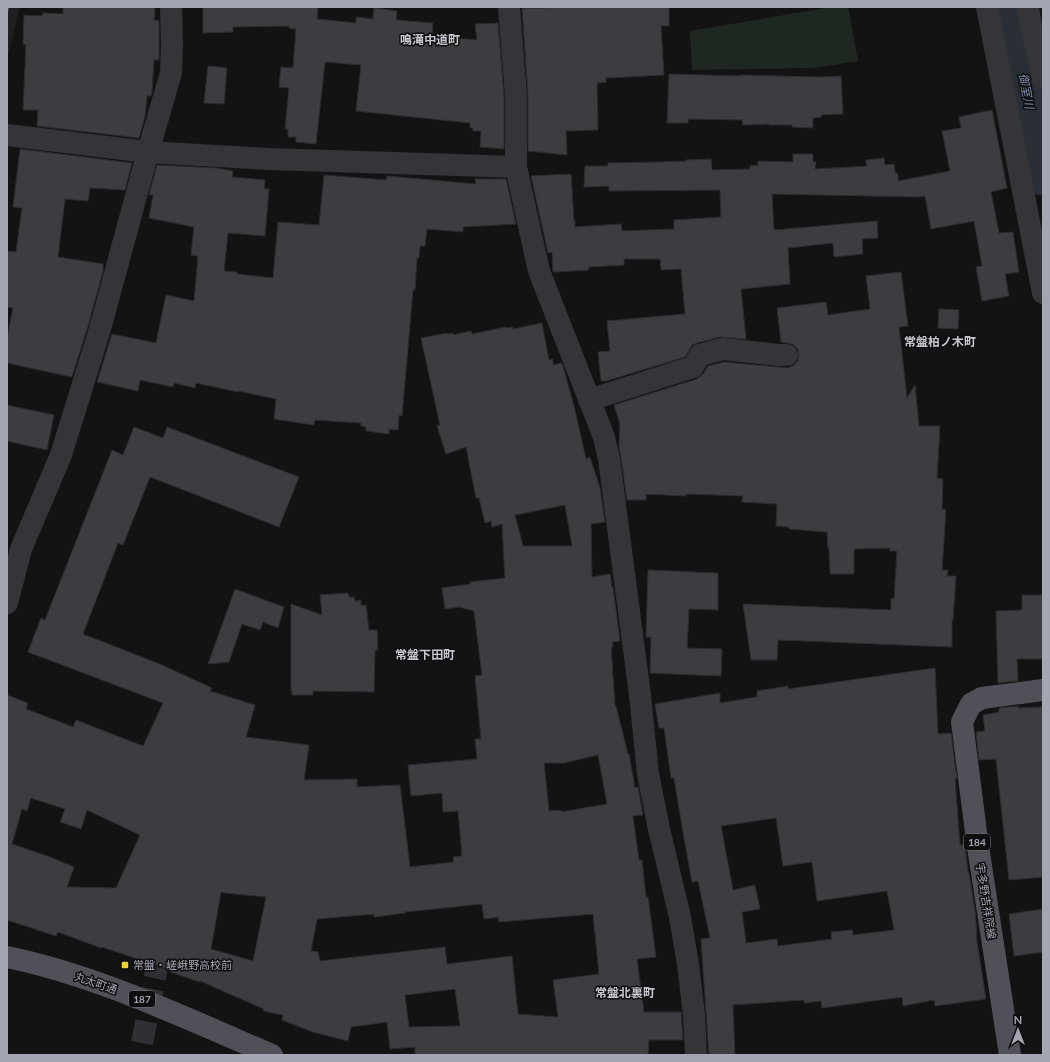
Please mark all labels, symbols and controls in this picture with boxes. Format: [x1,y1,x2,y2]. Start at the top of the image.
district label: 鳴滝中道町 [400,32,460,47]
water label: 御室川 [1016,72,1038,112]
district label: 常盤柏ノ木町 [904,334,976,349]
district label: 常盤下田町 [395,647,455,662]
road number: 184 [964,834,990,850]
street label: 宇多野吉祥院線 [974,862,999,940]
place label: 常盤・嵯峨野高校前 [133,958,232,971]
marker: 常盤・嵯峨野高校前 [120,960,130,970]
street label: 丸太町通 [73,969,119,996]
district label: 常盤北裏町 [595,985,655,1000]
road number: 187 [129,991,155,1007]
north arrow [998,1010,1038,1050]
text: N [1014,1013,1022,1026]

